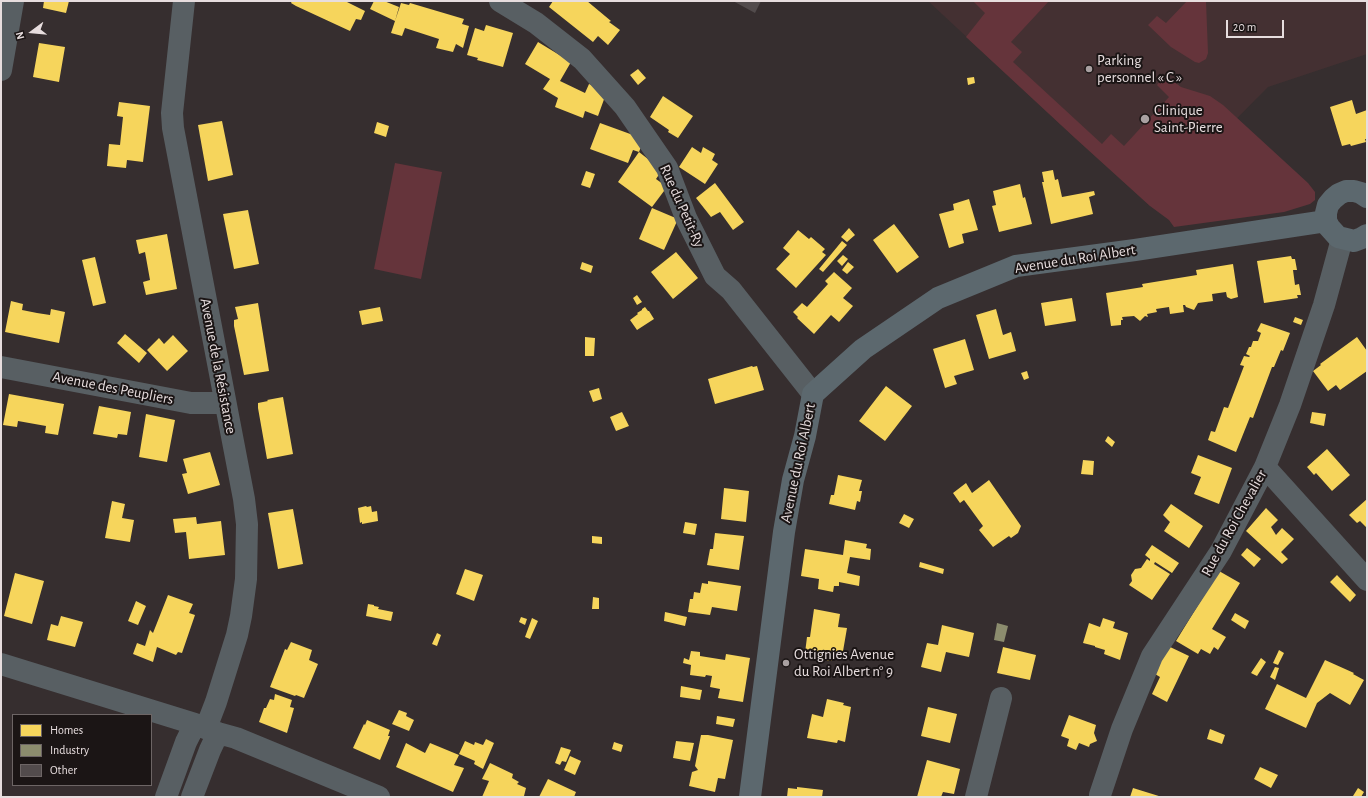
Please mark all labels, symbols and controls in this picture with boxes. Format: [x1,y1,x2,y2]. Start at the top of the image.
north arrow [12,12,52,52]
scale bar [1228,12,1286,38]
text: 20 m [1233,21,1256,33]
text: N [14,30,26,41]
place label: Parking personnel « C » [1097,51,1182,86]
marker: Parking personnel « C » [1084,64,1094,74]
place label: Clinique Saint-Pierre [1154,101,1223,136]
marker: Clinique Saint-Pierre [1139,113,1151,125]
street label: Rue du Petit-Ry [656,162,708,250]
street label: Avenue du Roi Albert [1013,241,1137,277]
street label: Avenue de la Résistance [196,297,240,435]
street label: Avenue des Peupliers [51,367,175,409]
street label: Avenue du Roi Albert [777,401,819,525]
street label: Rue du Roi Chevalier [1197,467,1271,579]
place label: Ottignies Avenue du Roi Albert n° 9 [794,645,894,680]
marker: Ottignies Avenue du Roi Albert n° 9 [781,658,791,668]
legend [12,714,152,786]
text: Homes [50,724,83,736]
text: Industry [50,744,89,756]
text: Other [50,764,77,776]

